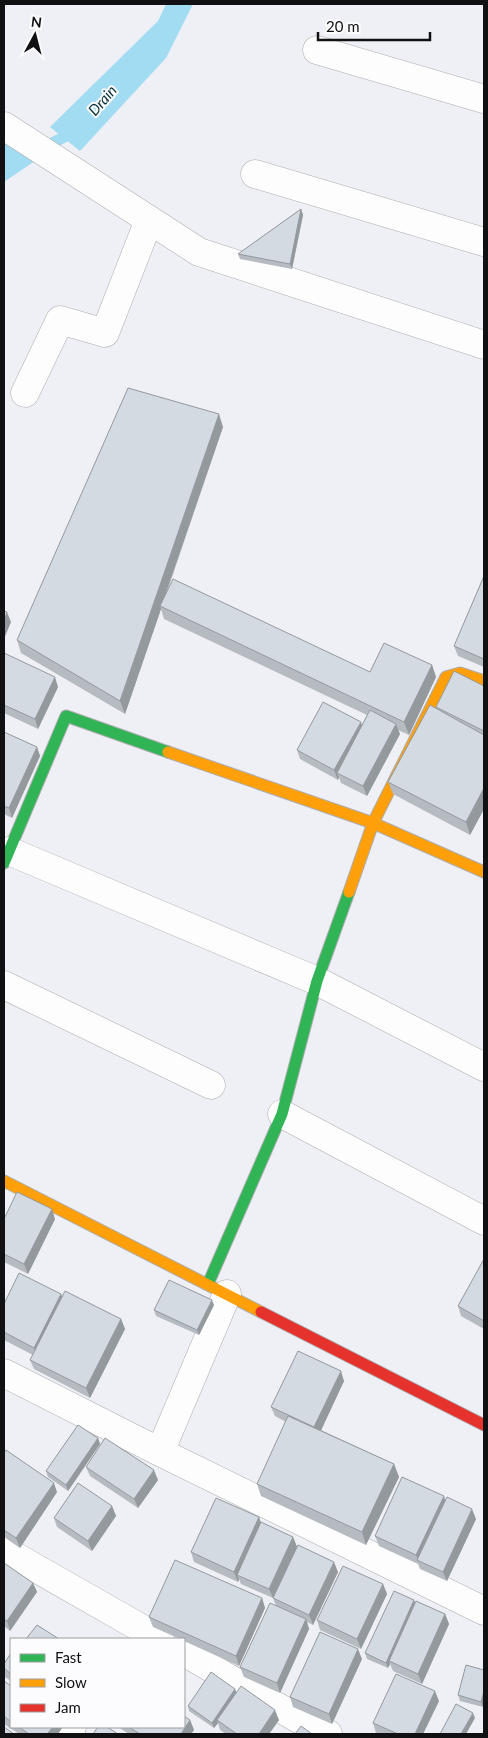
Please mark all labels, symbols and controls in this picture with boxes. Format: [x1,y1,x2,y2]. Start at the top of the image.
north arrow [10,10,60,60]
scale bar [318,10,430,42]
text: N [30,13,43,31]
text: 20 m [326,17,360,35]
water label: Drain [84,81,120,119]
legend [10,1638,185,1728]
text: Fast [55,1648,82,1666]
text: Slow [55,1673,87,1691]
text: Jam [55,1698,81,1716]

